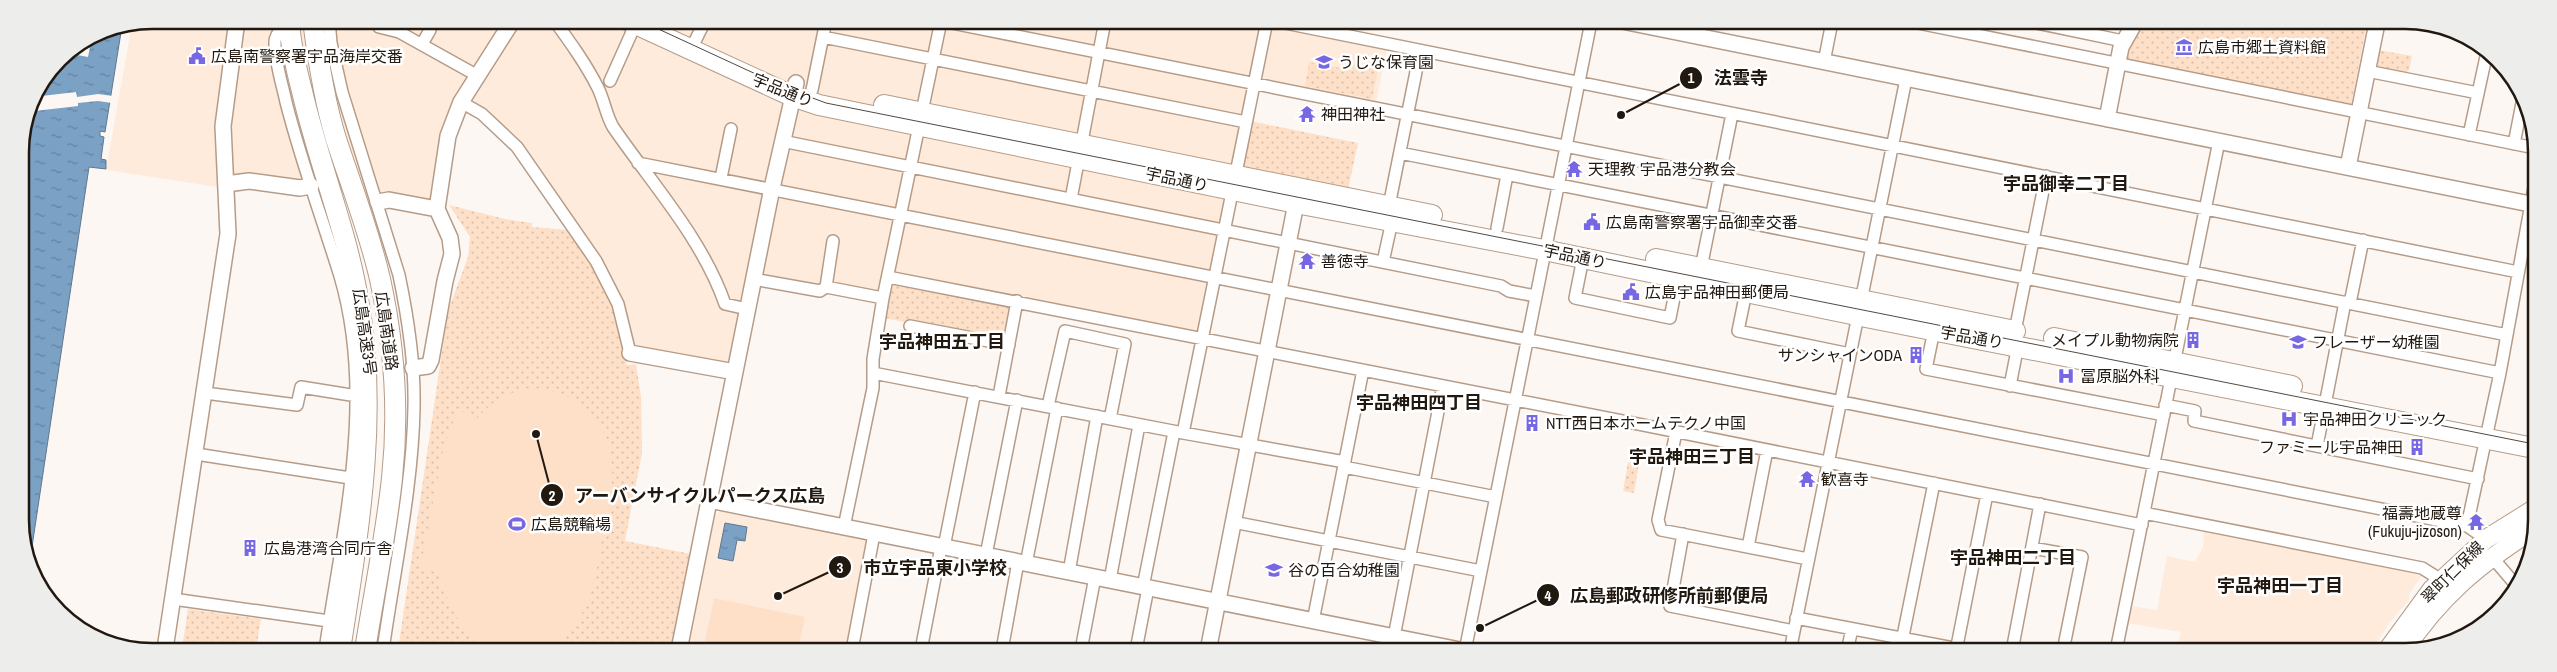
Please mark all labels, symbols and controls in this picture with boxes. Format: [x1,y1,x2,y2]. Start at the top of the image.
place label: 広島市郷土資料館 [2198,36,2326,58]
museum icon: 広島市郷土資料館 [2174,37,2194,57]
place label: 広島南警察署宇品海岸交番 [211,45,403,67]
public building icon: 広島南警察署宇品海岸交番 [187,46,207,66]
place label: うじな保育園 [1338,51,1434,73]
school or university icon: うじな保育園 [1314,52,1334,72]
callout: 法雲寺 [1679,61,1778,94]
text: 法雲寺 [1714,65,1768,90]
text: 1 [1688,67,1695,88]
street label: 宇品通り [749,68,817,112]
place label: 神田神社 [1321,103,1385,125]
temple icon: 神田神社 [1297,104,1317,124]
place label: 天理教 宇品港分教会 [1588,158,1736,180]
temple icon: 天理教 宇品港分教会 [1564,159,1584,179]
street label: 宇品通り [1143,162,1211,196]
district label: 宇品御幸二丁目 [2003,171,2129,196]
place label: 広島南警察署宇品御幸交番 [1606,211,1798,233]
public building icon: 広島南警察署宇品御幸交番 [1582,212,1602,232]
street label: 宇品通り [1541,239,1609,273]
place label: 善徳寺 [1321,250,1369,272]
temple icon: 善徳寺 [1297,251,1317,271]
place label: 広島宇品神田郵便局 [1645,281,1789,303]
public building icon: 広島宇品神田郵便局 [1621,282,1641,302]
street label: 広島高速3号 [348,287,382,377]
street label: 広島南道路 [371,290,403,372]
street label: 宇品通り [1939,321,2005,353]
district label: 宇品神田五丁目 [879,329,1005,354]
place label: メイプル動物病院 [2051,329,2179,351]
building icon: メイプル動物病院 [2183,330,2203,350]
place label: フレーザー幼稚園 [2312,331,2440,353]
school or university icon: フレーザー幼稚園 [2288,332,2308,352]
place label: サンシャインODA [1778,344,1902,366]
building icon: サンシャインODA [1906,345,1926,365]
place label: 冨原脳外科 [2080,365,2160,387]
hospital icon: 冨原脳外科 [2056,366,2076,386]
district label: 宇品神田四丁目 [1356,390,1482,415]
place label: 宇品神田クリニック [2303,408,2447,430]
hospital icon: 宇品神田クリニック [2279,409,2299,429]
place label: NTT西日本ホームテクノ中国 [1546,412,1746,434]
building icon: NTT西日本ホームテクノ中国 [1522,413,1542,433]
place label: ファミール宇品神田 [2259,436,2403,458]
building icon: ファミール宇品神田 [2407,437,2427,457]
district label: 宇品神田三丁目 [1629,444,1755,469]
place label: 歓喜寺 [1821,468,1869,490]
temple icon: 歓喜寺 [1797,469,1817,489]
callout: アーバンサイクルパークス広島 [540,479,836,512]
text: アーバンサイクルパークス広島 [575,483,825,508]
text: 2 [549,485,556,506]
place label: 福壽地蔵尊 (Fukuju-jizoson) [2368,502,2462,542]
temple icon: 福壽地蔵尊 (Fukuju-jizoson) [2466,512,2486,532]
place label: 広島競輪場 [531,513,611,535]
sports icon: 広島競輪場 [507,514,527,534]
street label: 翠町仁保線 [2416,536,2488,608]
place label: 広島港湾合同庁舎 [264,537,392,559]
building icon: 広島港湾合同庁舎 [240,538,260,558]
district label: 宇品神田二丁目 [1950,545,2076,570]
callout: 市立宇品東小学校 [828,551,1017,584]
text: 市立宇品東小学校 [863,555,1007,580]
text: 3 [837,557,844,578]
place label: 谷の百合幼稚園 [1288,559,1400,581]
school or university icon: 谷の百合幼稚園 [1264,560,1284,580]
district label: 宇品神田一丁目 [2217,573,2343,598]
callout: 広島郵政研修所前郵便局 [1535,579,1778,612]
text: 広島郵政研修所前郵便局 [1570,583,1768,608]
text: 4 [1545,585,1552,606]

